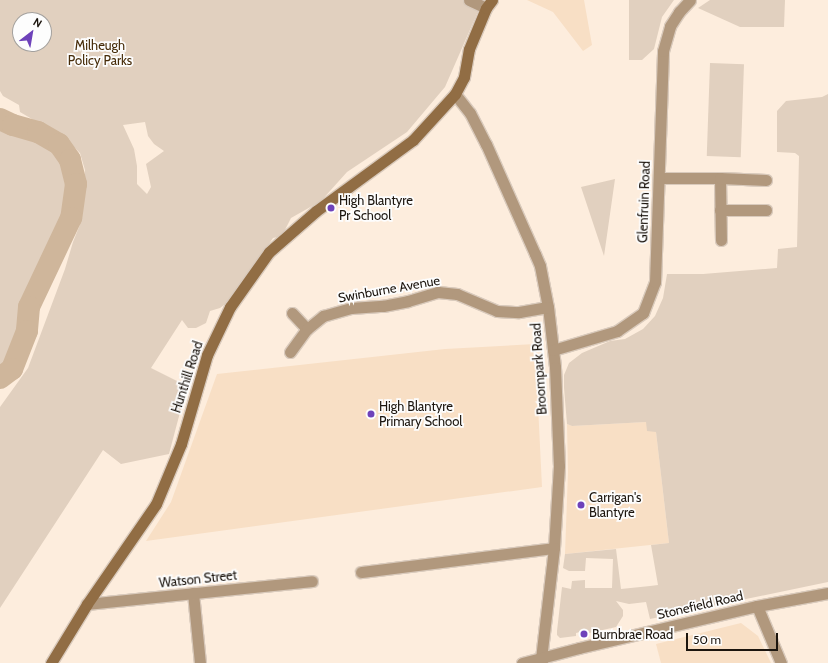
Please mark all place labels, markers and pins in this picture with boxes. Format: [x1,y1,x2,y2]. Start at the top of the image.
place label: High Blantyre Pr School [339,193,413,224]
marker: High Blantyre Pr School [326,203,336,213]
place label: High Blantyre Primary School [379,399,462,430]
marker: High Blantyre Primary School [366,409,376,419]
place label: Carrigan's Blantyre [589,490,641,521]
marker: Carrigan's Blantyre [576,500,586,510]
place label: Burnbrae Road [592,626,673,642]
marker: Burnbrae Road [579,629,589,639]

